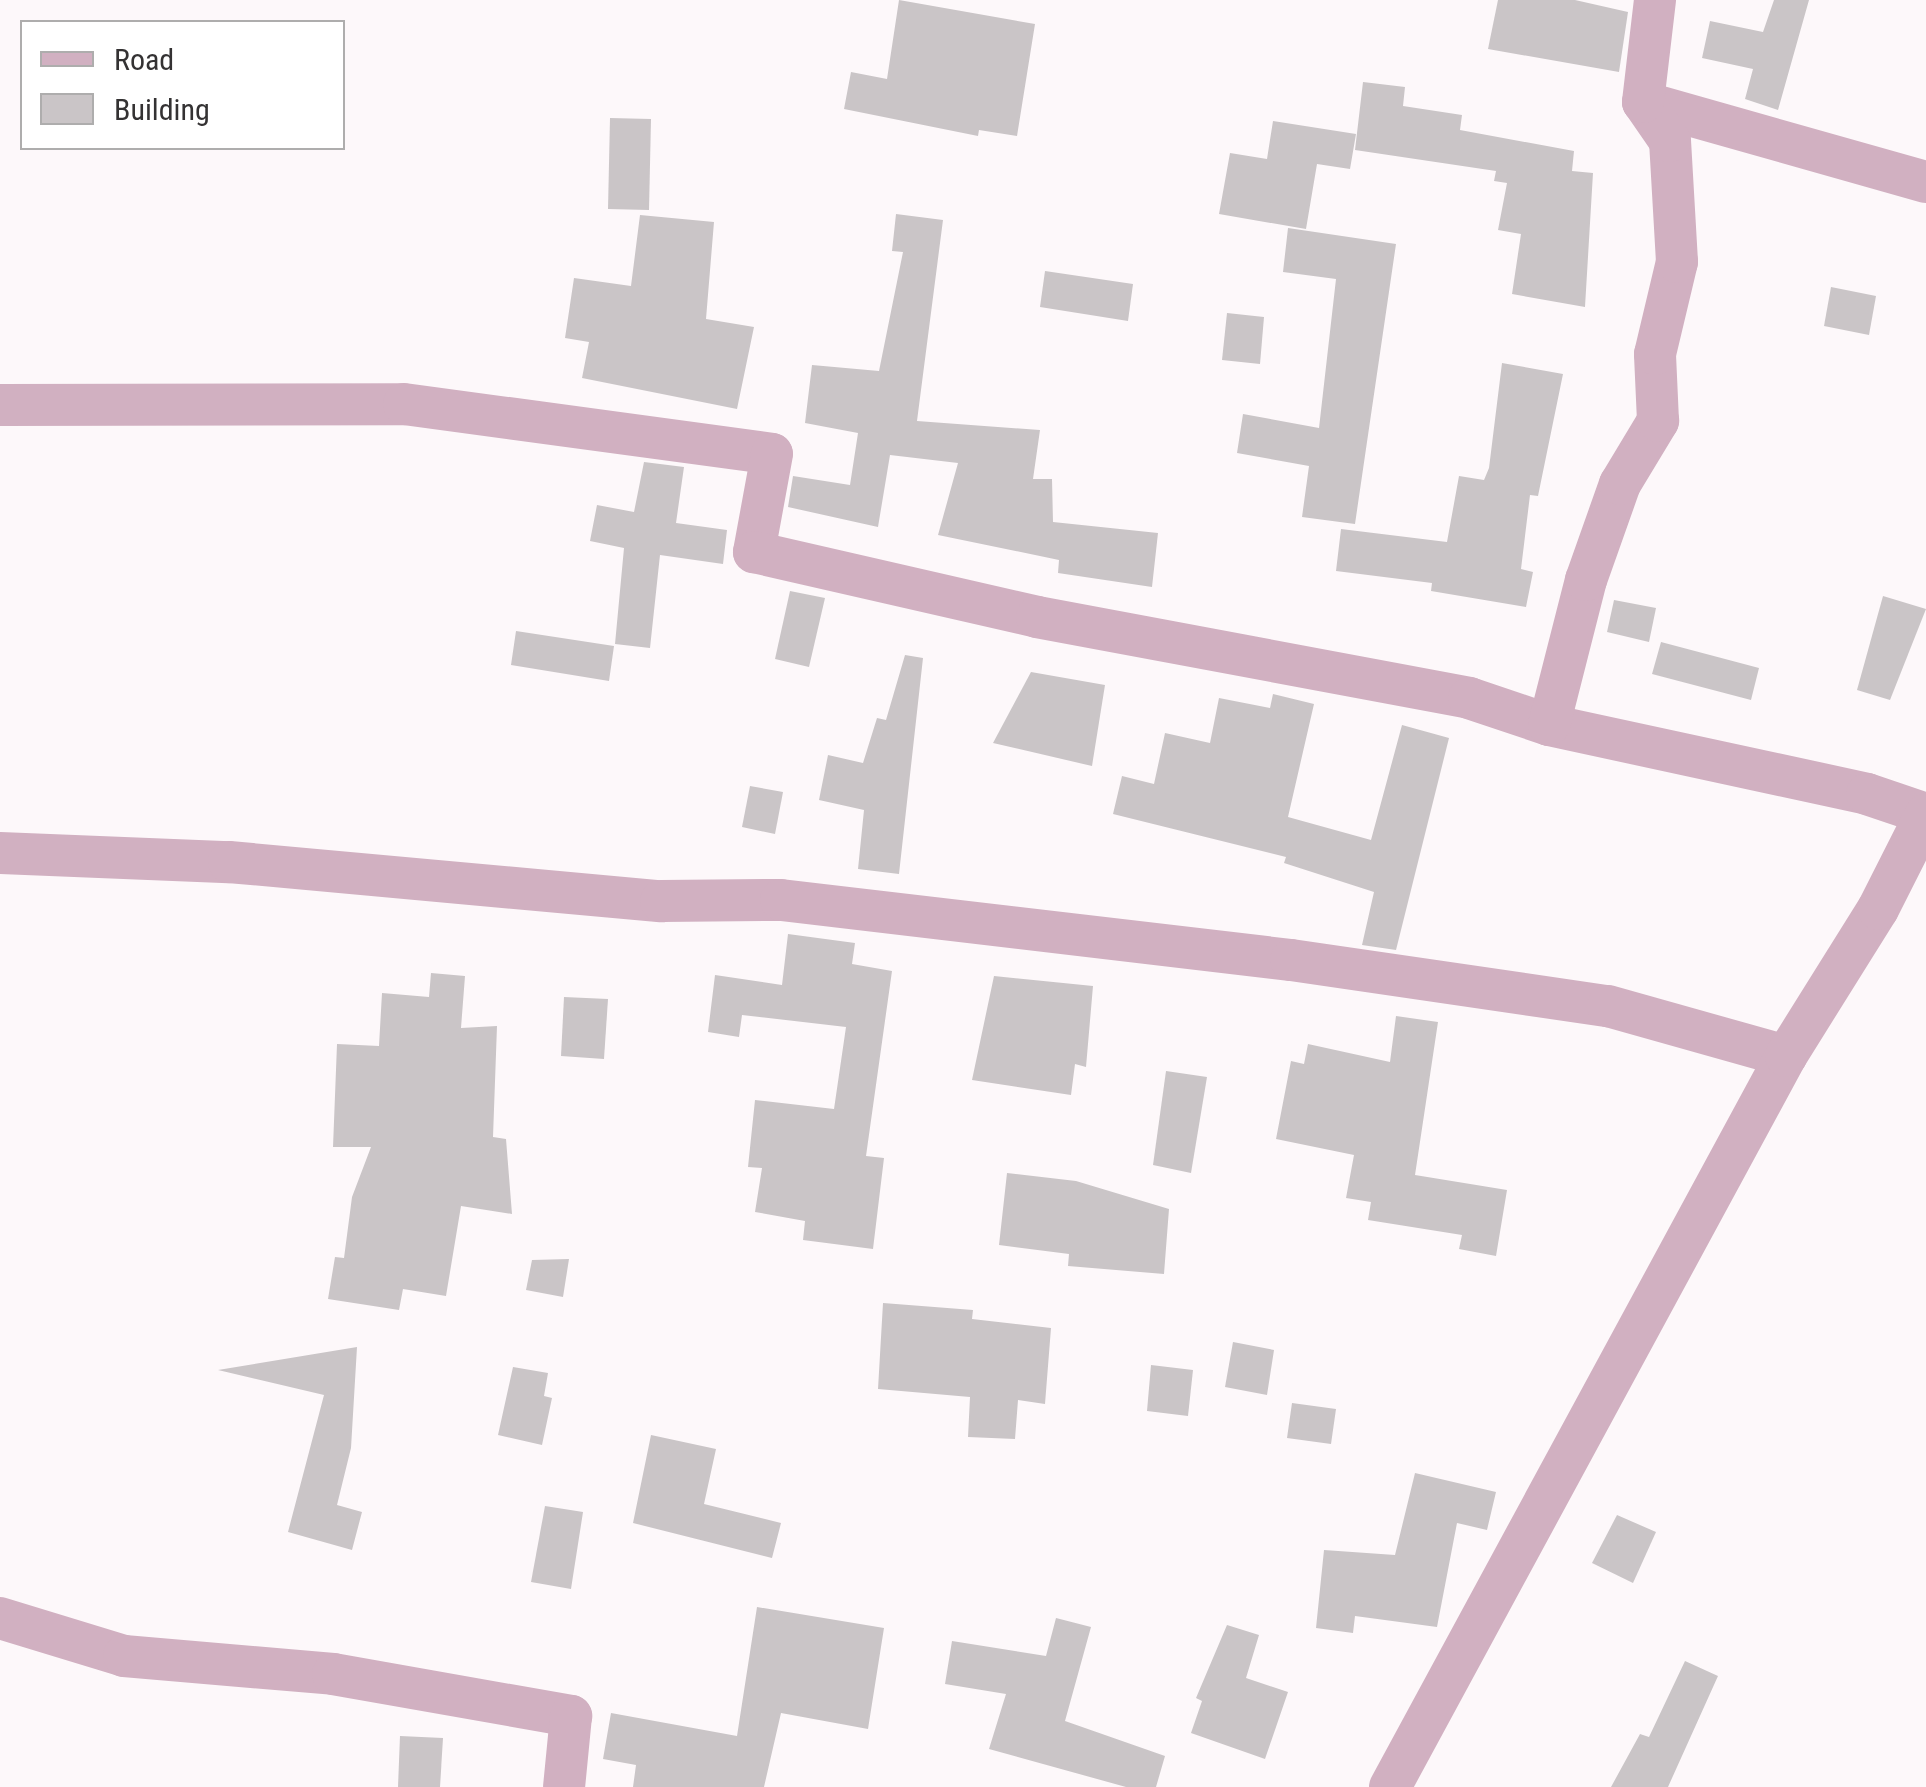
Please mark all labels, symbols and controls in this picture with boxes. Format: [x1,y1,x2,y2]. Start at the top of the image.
legend [20,20,345,150]
text: Road [114,42,174,77]
text: Building [114,92,210,127]

